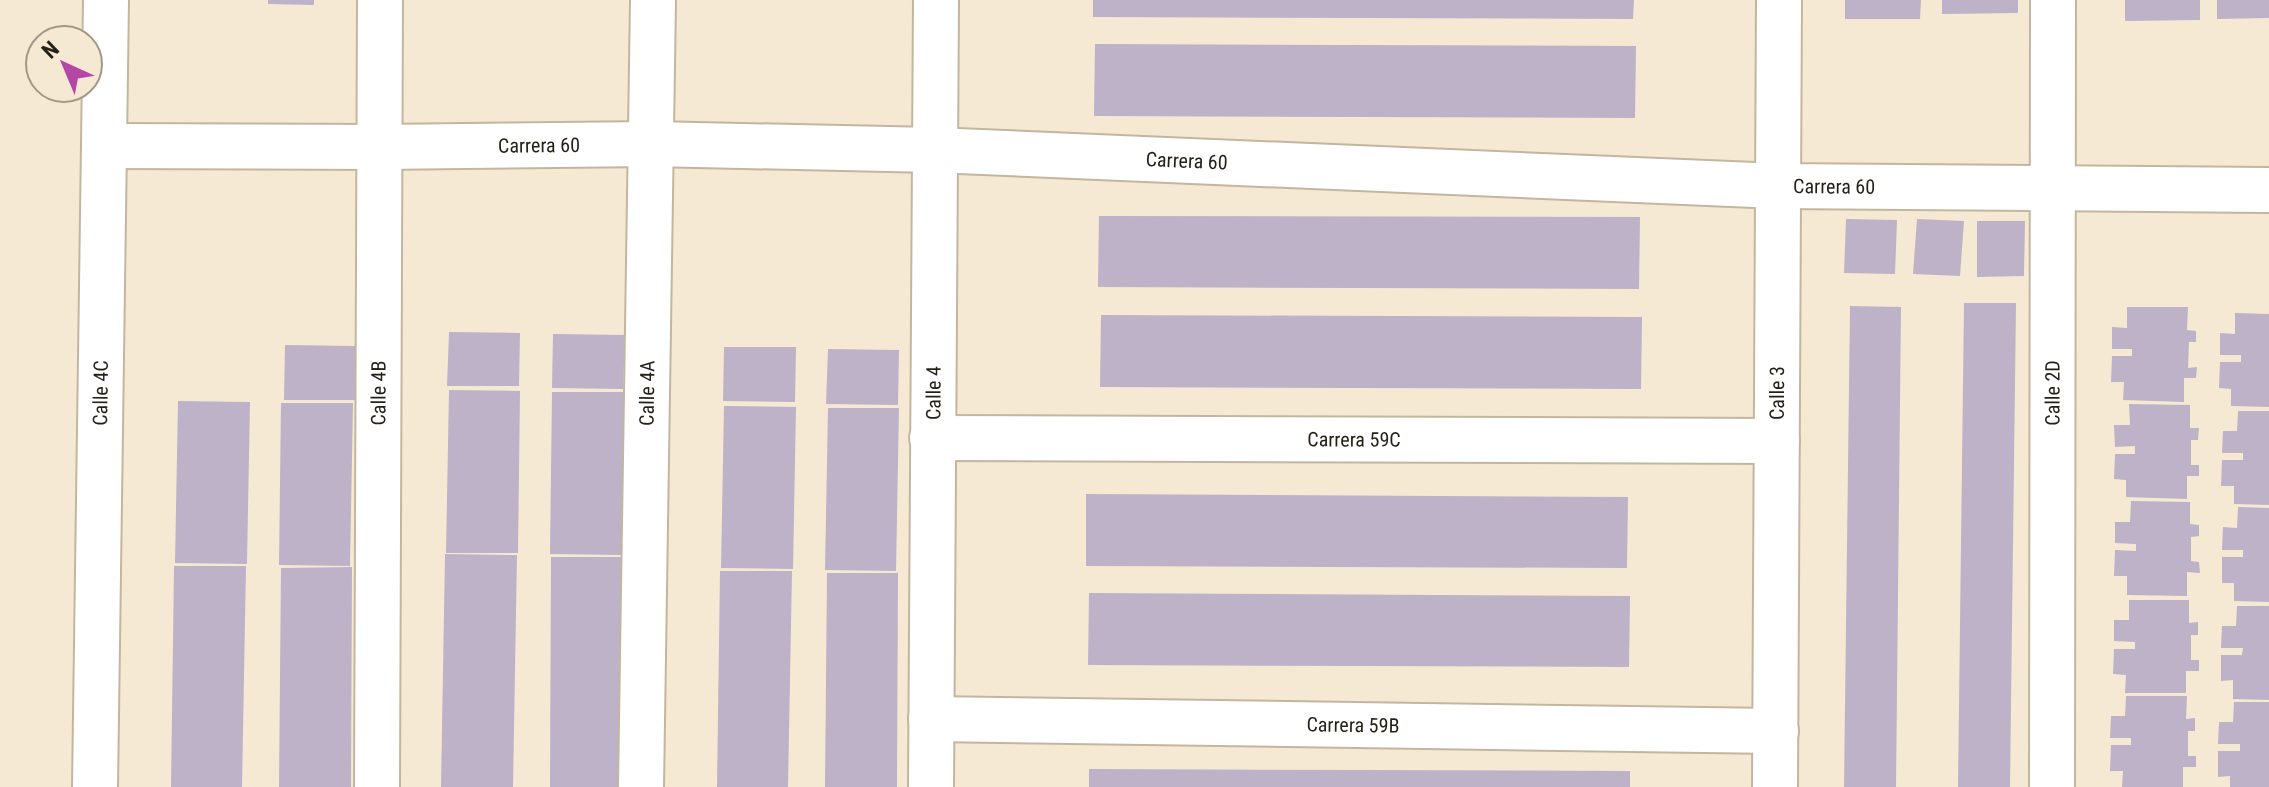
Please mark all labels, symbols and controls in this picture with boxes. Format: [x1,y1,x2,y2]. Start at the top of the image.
north arrow [24,24,104,104]
text: N [37,36,64,64]
street label: Carrera 60 [498,133,580,158]
street label: Carrera 60 [1145,147,1228,175]
street label: Carrera 60 [1793,174,1875,199]
street label: Calle 4C [88,360,113,426]
street label: Calle 4A [635,360,660,426]
street label: Calle 2D [2040,360,2065,426]
street label: Calle 4B [366,361,391,425]
street label: Calle 4 [921,366,946,420]
street label: Calle 3 [1765,366,1789,420]
street label: Carrera 59C [1307,427,1401,452]
street label: Carrera 59B [1306,712,1400,738]

